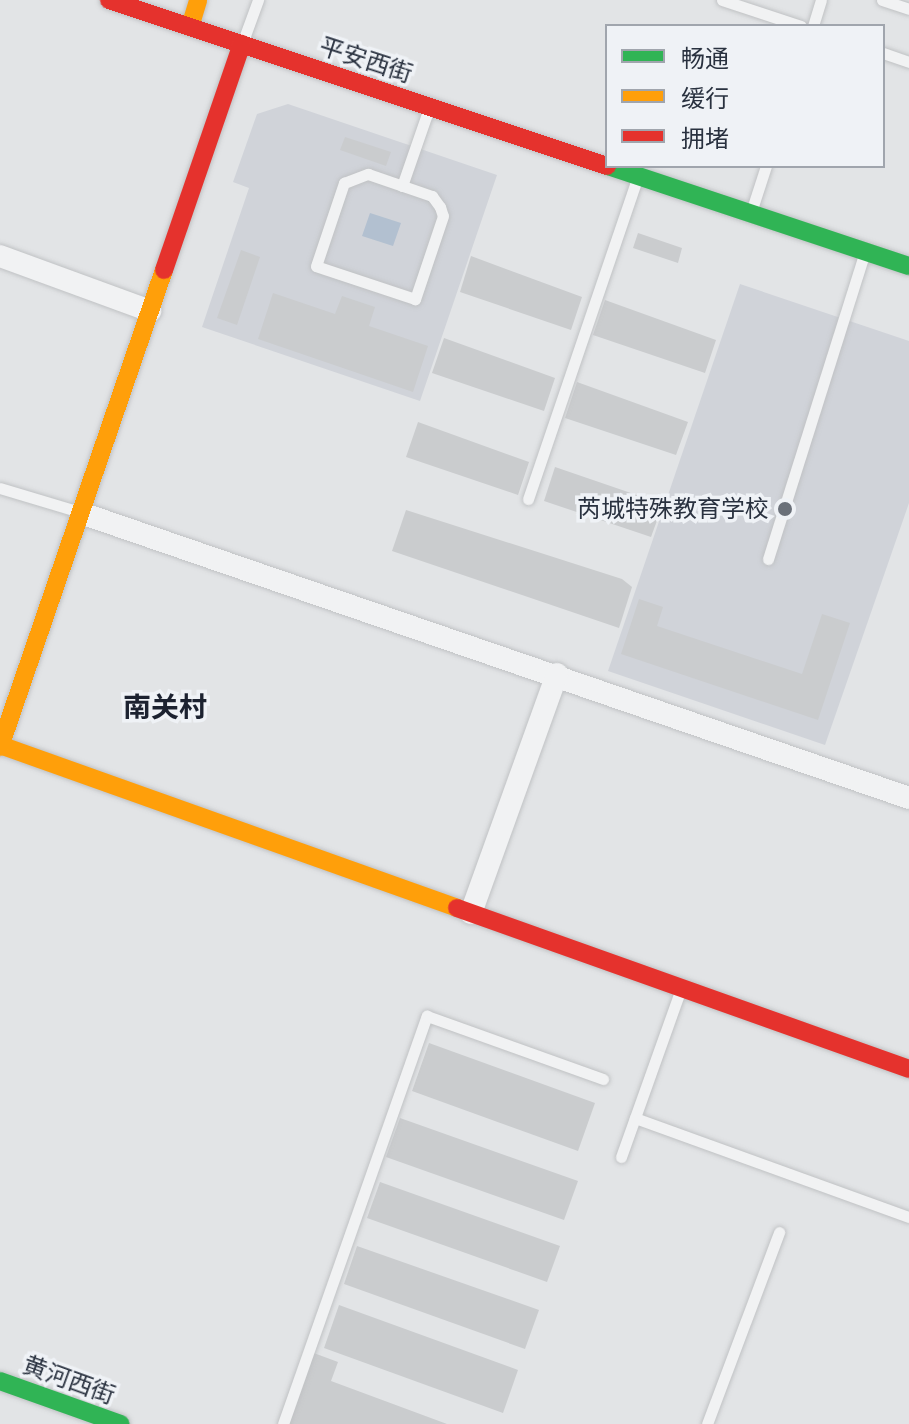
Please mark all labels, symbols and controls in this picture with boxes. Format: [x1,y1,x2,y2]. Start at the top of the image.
legend [605,24,885,168]
street label: 平安西街 [316,31,416,89]
text: 畅通 [681,44,729,73]
text: 缓行 [681,84,729,113]
text: 拥堵 [681,124,729,153]
place label: 芮城特殊教育学校 [577,495,769,523]
marker: 芮城特殊教育学校 [776,500,794,518]
district label: 南关村 [123,690,207,724]
street label: 黄河西街 [19,1350,119,1410]

